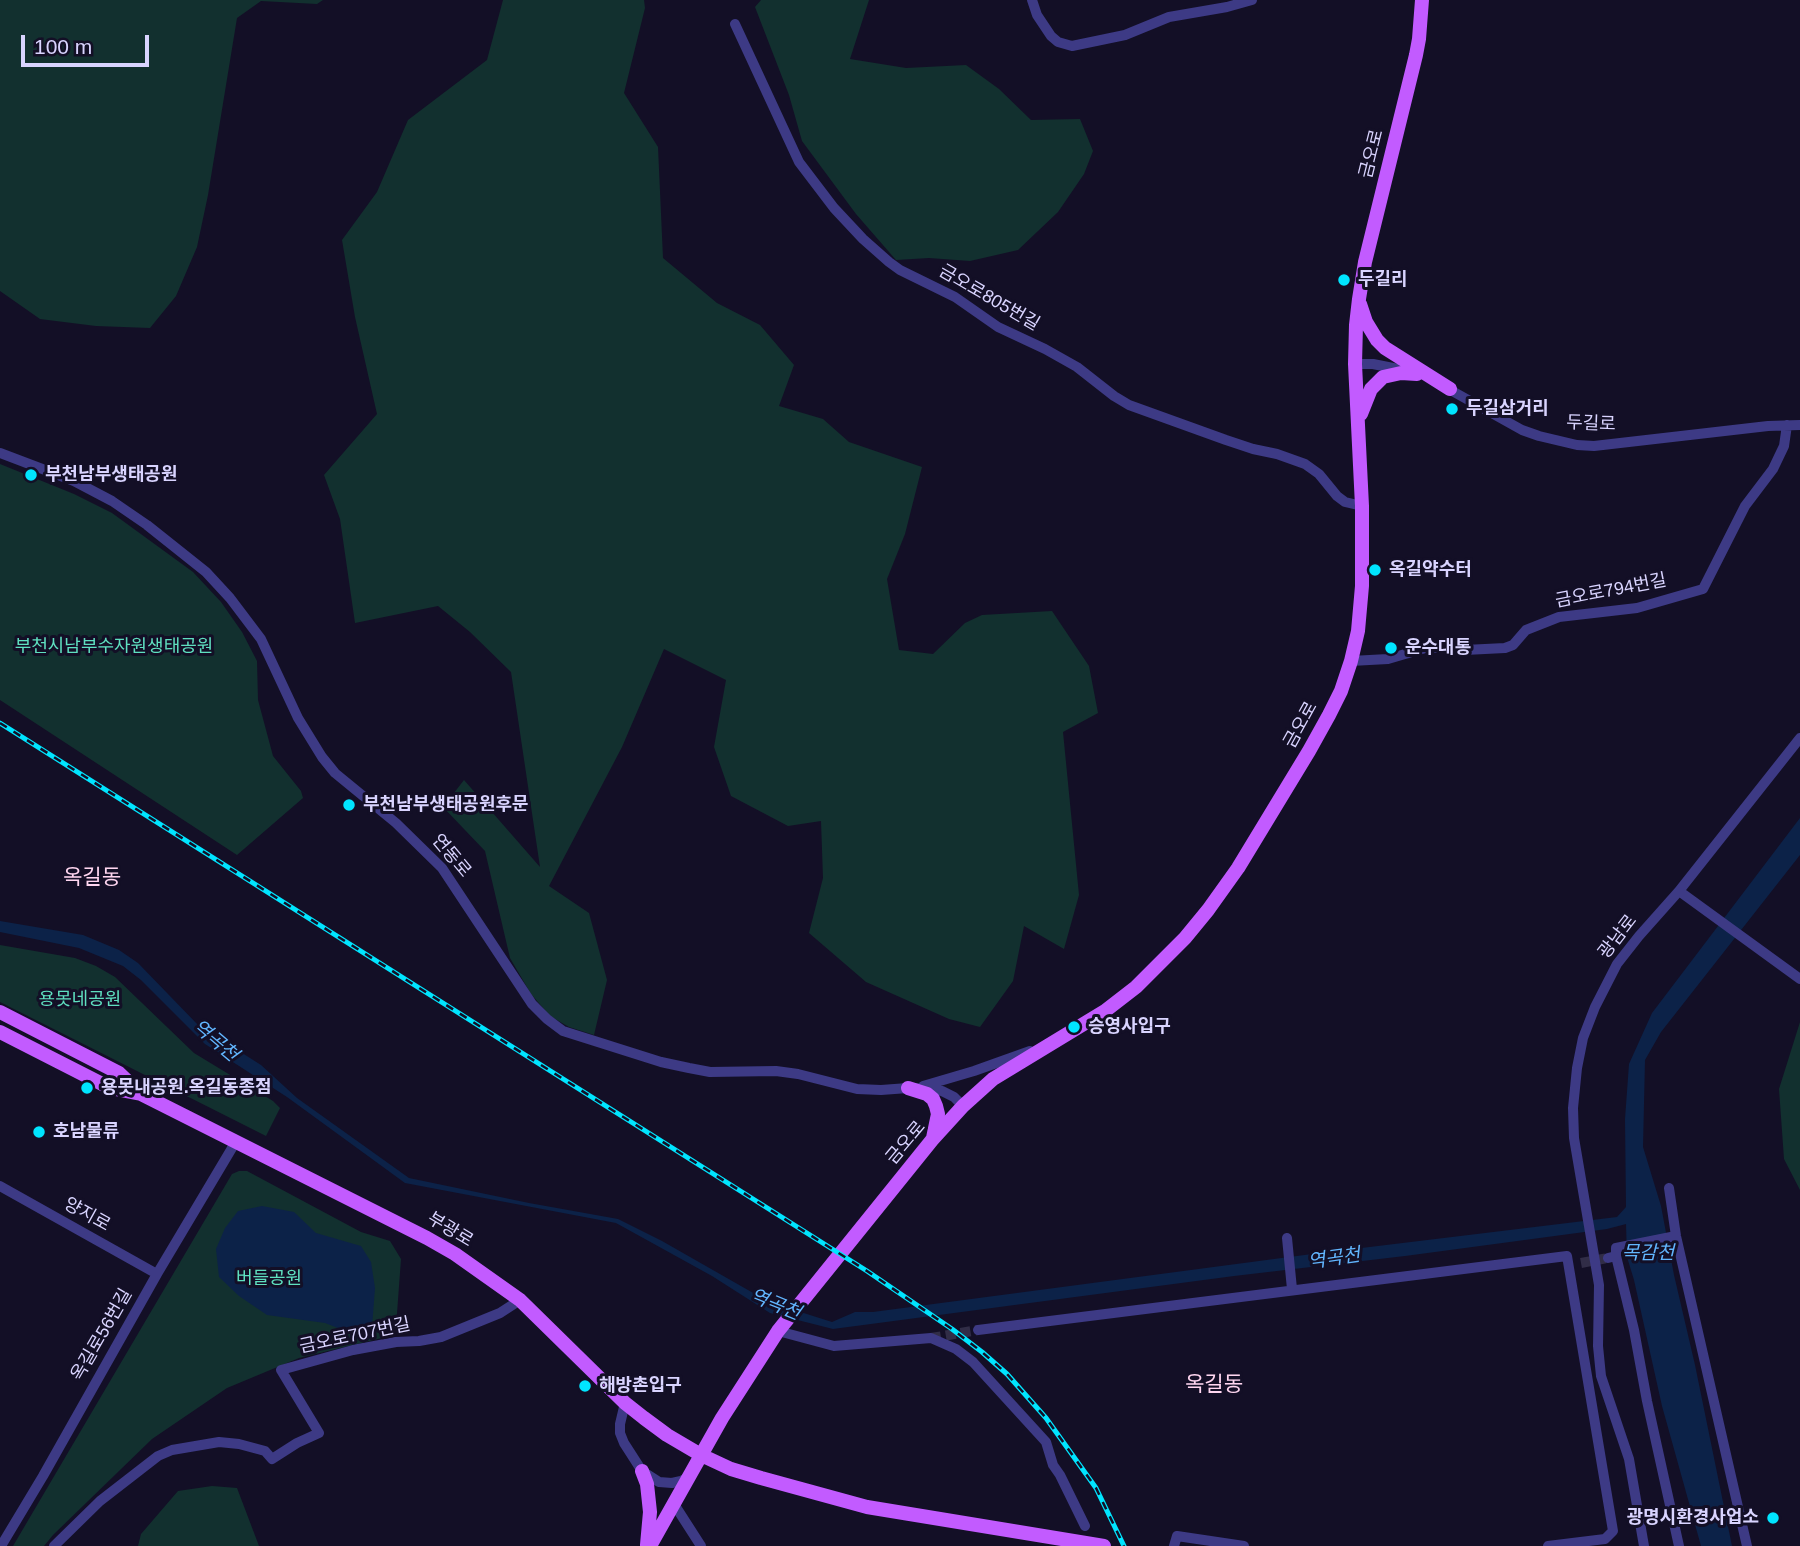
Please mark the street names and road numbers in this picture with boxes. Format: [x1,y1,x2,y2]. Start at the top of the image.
street label: 금오로 [1356,127,1388,181]
street label: 금오로805번길 [935,260,1043,336]
street label: 두길로 [1566,412,1616,436]
street label: 금오로794번길 [1554,570,1668,612]
street label: 금오로 [1280,698,1322,752]
street label: 연동로 [427,830,475,882]
street label: 광남로 [1594,911,1642,963]
street label: 금오로 [882,1117,930,1169]
street label: 양지로 [60,1194,114,1236]
street label: 부광로 [423,1208,477,1252]
street label: 옥길로56번길 [67,1285,137,1385]
street label: 금오로707번길 [298,1314,412,1358]

